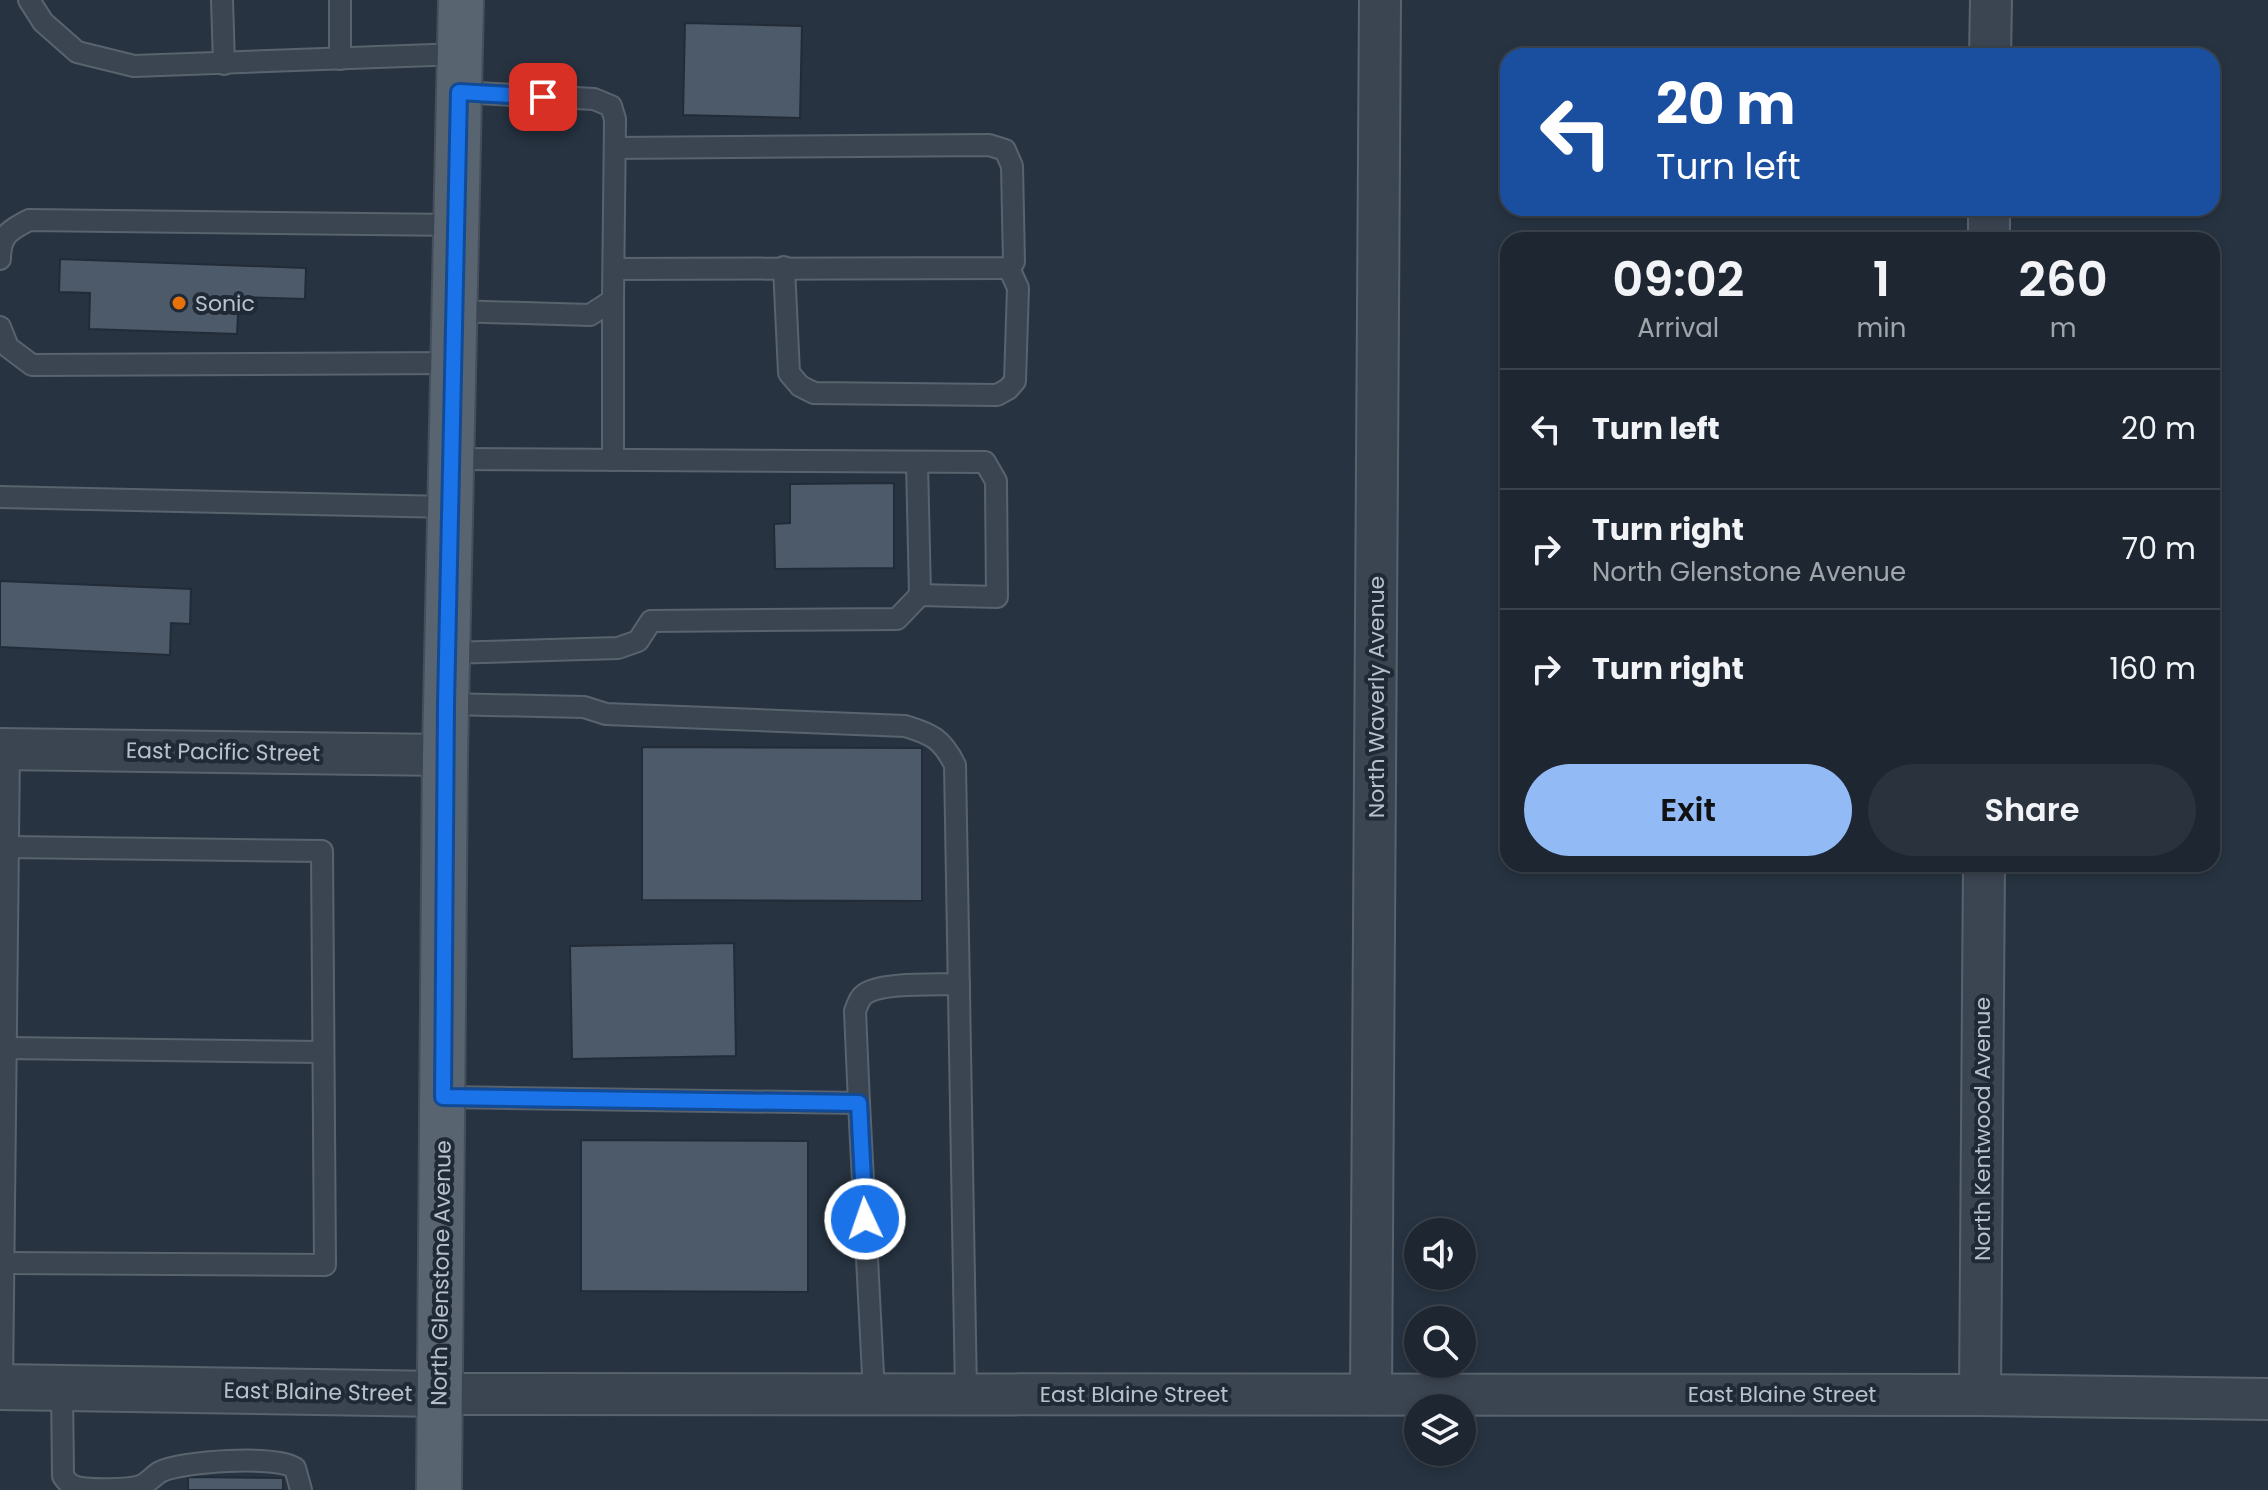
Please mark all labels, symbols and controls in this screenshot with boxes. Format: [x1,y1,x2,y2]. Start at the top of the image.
pin [509,63,577,131]
text: 20 m [1656,65,1796,144]
icon: arrive [521,75,565,119]
icon: left [1524,80,1628,184]
text: Turn left [1656,141,1801,192]
text: 09:02 [1612,246,1744,313]
text: 1 [1873,246,1890,313]
text: 260 [2019,246,2108,313]
place label: Sonic [195,288,255,319]
marker: Sonic [170,294,188,312]
text: Arrival [1637,310,1719,346]
text: min [1857,310,1906,346]
text: m [2050,310,2077,346]
icon: left [1524,407,1568,451]
text: Turn left [1592,407,1720,450]
text: 20 m [2121,407,2196,450]
text: Turn right [1592,508,1744,551]
icon: right [1524,527,1568,571]
text: 70 m [2122,527,2196,570]
text: North Glenstone Avenue [1592,554,1906,590]
street label: North Waverly Avenue [1361,576,1392,818]
icon: right [1524,647,1568,691]
text: Turn right [1592,647,1744,690]
text: 160 m [2110,647,2196,690]
street label: East Pacific Street [126,735,320,769]
button: Exit [1524,764,1852,856]
button: Share [1868,764,2196,856]
street label: North Kentwood Avenue [1967,997,1998,1261]
street label: North Glenstone Avenue [423,1140,459,1406]
position arrow [823,1177,907,1261]
map controls [1404,1218,1476,1466]
button: sound [1404,1218,1476,1290]
button: search [1404,1306,1476,1378]
street label: East Blaine Street [223,1375,413,1409]
street label: East Blaine Street [1040,1379,1228,1410]
street label: East Blaine Street [1688,1379,1876,1410]
button: layers [1404,1394,1476,1466]

